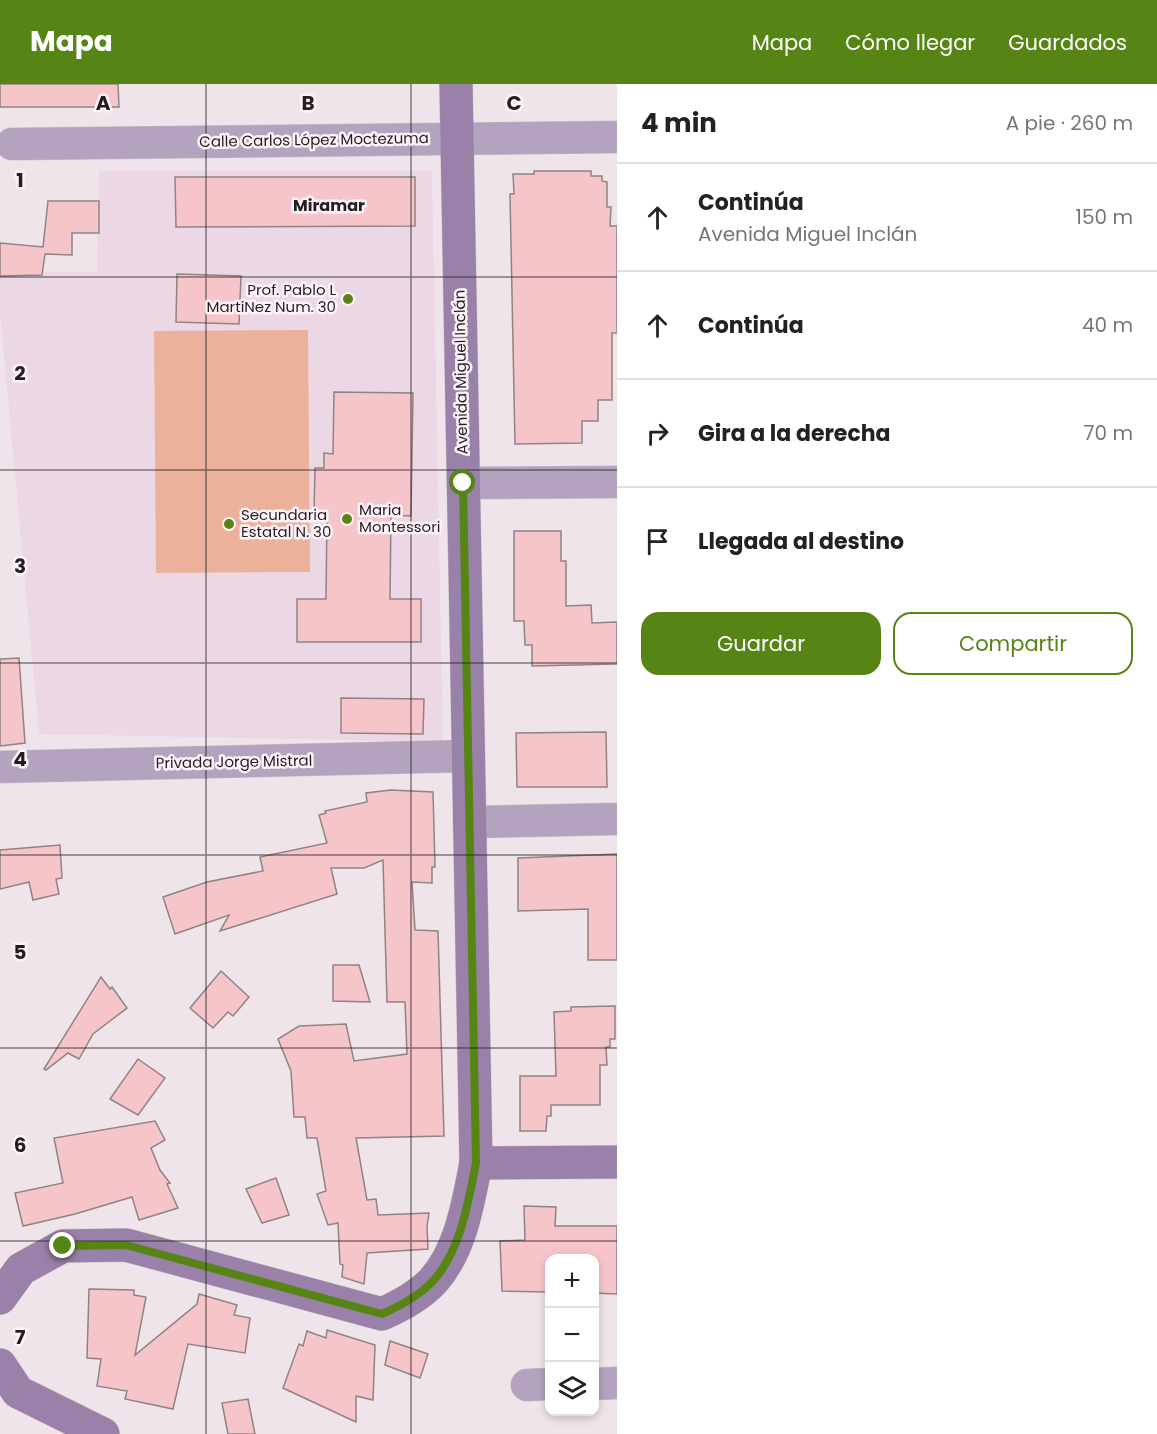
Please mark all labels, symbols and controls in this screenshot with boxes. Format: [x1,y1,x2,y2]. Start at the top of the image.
text: Mapa [30,22,113,61]
text: Mapa [752,28,812,57]
text: Cómo llegar [845,28,975,57]
text: Guardados [1008,28,1127,57]
text: A [96,89,111,117]
text: B [301,89,315,117]
text: C [506,89,522,117]
text: 4 min [641,105,717,141]
text: A pie · 260 m [1006,109,1133,137]
street label: Calle Carlos López Moctezuma [199,127,429,152]
text: 1 [16,166,24,194]
text: Continúa [698,187,804,218]
district label: Miramar [293,194,365,217]
icon: ahead [641,201,674,234]
text: 150 m [1076,203,1133,231]
text: Avenida Miguel Inclán [698,220,917,248]
place label: Prof. Pablo L MartiNez Num. 30 [207,279,337,317]
street label: Avenida Miguel Inclán [449,290,472,454]
marker: Prof. Pablo L MartiNez Num. 30 [341,292,355,306]
icon: ahead [641,309,674,342]
text: Continúa [698,310,804,341]
text: 40 m [1082,311,1133,339]
text: 2 [14,359,26,387]
icon: right [641,417,674,450]
text: Gira a la derecha [698,418,891,449]
text: 70 m [1084,419,1133,447]
route start [449,469,475,495]
place label: Maria Montessori [359,499,440,537]
place label: Secundaria Estatal N. 30 [241,504,331,542]
marker: Maria Montessori [340,512,354,526]
marker: Secundaria Estatal N. 30 [222,517,236,531]
icon: arrive [641,525,674,558]
text: Llegada al destino [698,526,904,557]
text: 3 [14,552,26,580]
button: Guardar [641,612,881,675]
button: Compartir [893,612,1133,675]
text: 4 [13,745,27,773]
street label: Privada Jorge Mistral [155,750,313,773]
text: 5 [14,938,27,966]
text: 6 [14,1131,26,1159]
route end [49,1232,75,1258]
map controls [545,1254,599,1416]
button: + [545,1254,599,1308]
button: − [545,1308,599,1362]
text: 7 [15,1323,26,1351]
button: layers [545,1362,599,1416]

